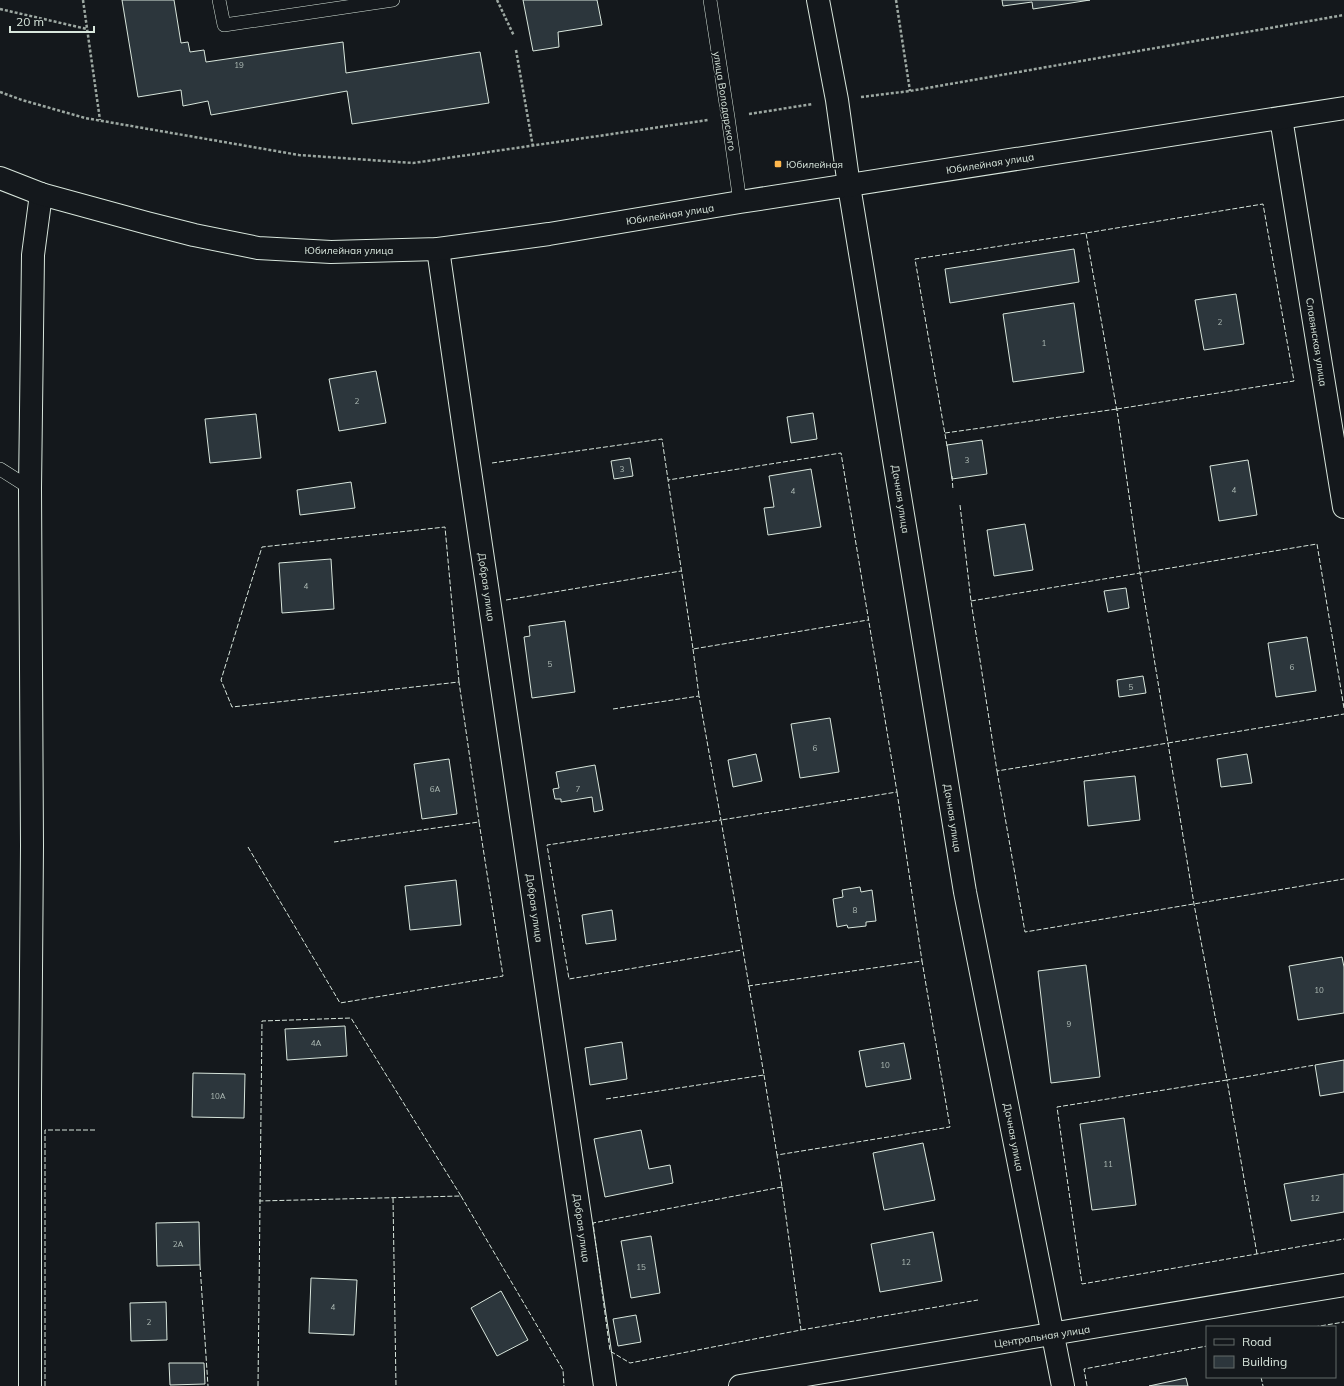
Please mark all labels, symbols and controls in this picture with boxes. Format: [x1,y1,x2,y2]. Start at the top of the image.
scale bar [10,8,94,34]
text: 20 m [16,14,44,29]
street label: улица Володарского [710,50,739,152]
house number: 19 [234,60,244,70]
street label: Юбилейная улица [945,150,1035,177]
place label: Юбилейная [786,158,843,171]
marker: Юбилейная [773,159,783,169]
street label: Юбилейная улица [625,201,715,228]
street label: Юбилейная улица [305,244,393,257]
street label: Славянская улица [1303,297,1330,387]
house number: 2 [1218,317,1223,327]
house number: 1 [1042,338,1047,348]
house number: 2 [355,396,360,406]
house number: 3 [965,455,970,465]
house number: 3 [620,464,625,474]
street label: Дачная улица [889,464,912,534]
house number: 4 [1232,485,1237,495]
house number: 4 [791,486,796,496]
street label: Добрая улица [475,552,498,622]
house number: 4 [304,581,309,591]
house number: 5 [548,659,553,669]
house number: 6 [1290,662,1295,672]
house number: 5 [1129,682,1134,692]
house number: 6 [813,743,818,753]
street label: Дачная улица [941,783,964,853]
house number: 6А [430,784,440,794]
house number: 7 [576,784,581,794]
street label: Добрая улица [523,873,546,943]
house number: 8 [853,905,858,915]
house number: 10 [1314,985,1324,995]
house number: 9 [1067,1019,1072,1029]
house number: 4А [311,1038,321,1048]
house number: 10 [880,1060,890,1070]
house number: 10А [210,1091,226,1101]
street label: Дачная улица [1001,1102,1026,1172]
house number: 11 [1103,1159,1113,1169]
street label: Добрая улица [570,1193,593,1263]
house number: 12 [1310,1193,1320,1203]
house number: 2А [173,1239,183,1249]
house number: 12 [901,1257,911,1267]
house number: 15 [636,1262,646,1272]
house number: 4 [331,1302,336,1312]
house number: 2 [147,1317,152,1327]
street label: Центральная улица [993,1322,1091,1351]
legend [1206,1326,1336,1378]
text: Road [1242,1334,1271,1349]
text: Building [1242,1354,1287,1369]

